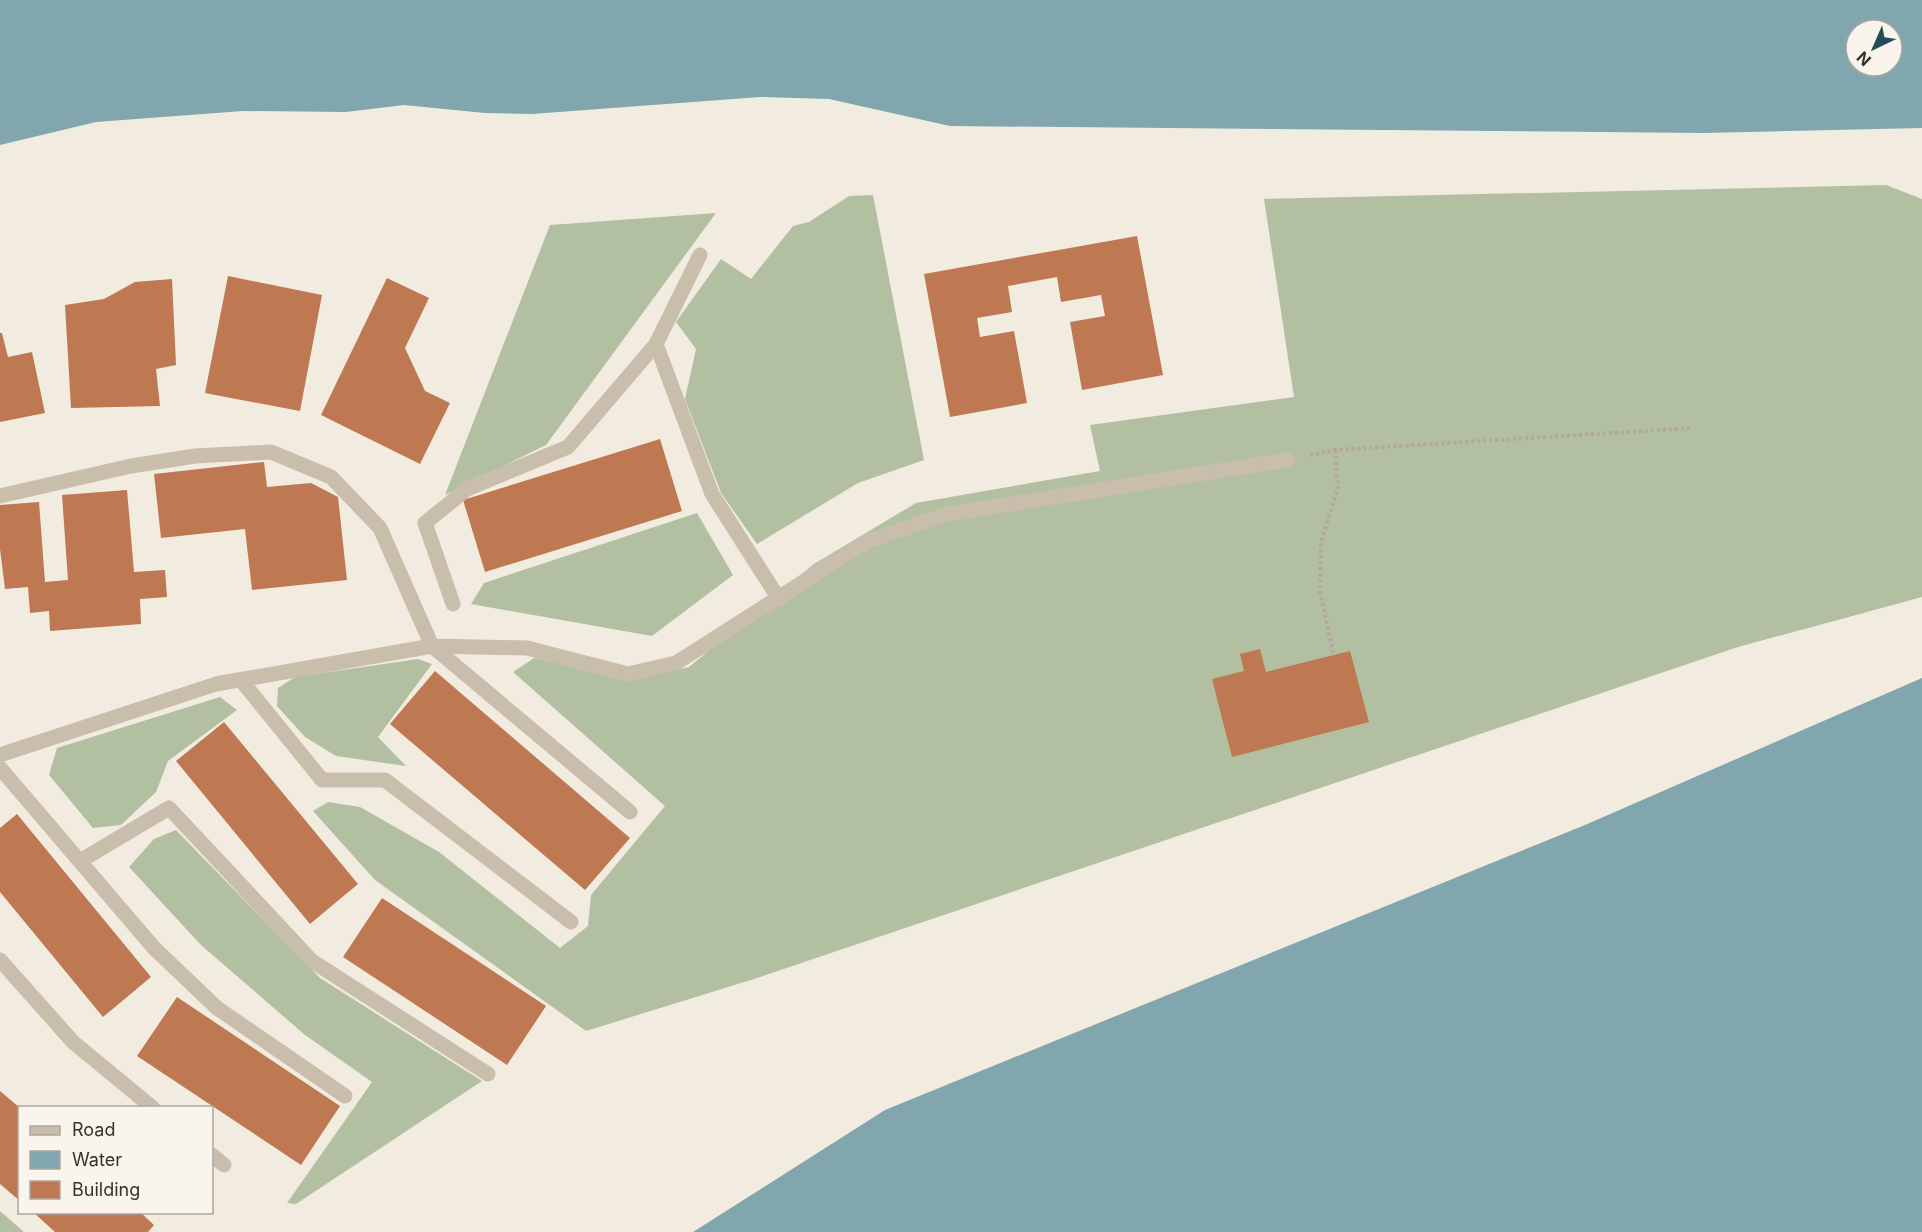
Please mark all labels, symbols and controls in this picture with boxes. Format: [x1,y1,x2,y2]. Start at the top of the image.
north arrow [1844,18,1904,78]
text: N [1852,47,1875,70]
legend [18,1106,213,1214]
text: Road [72,1119,115,1140]
text: Water [72,1149,122,1170]
text: Building [72,1179,140,1200]

